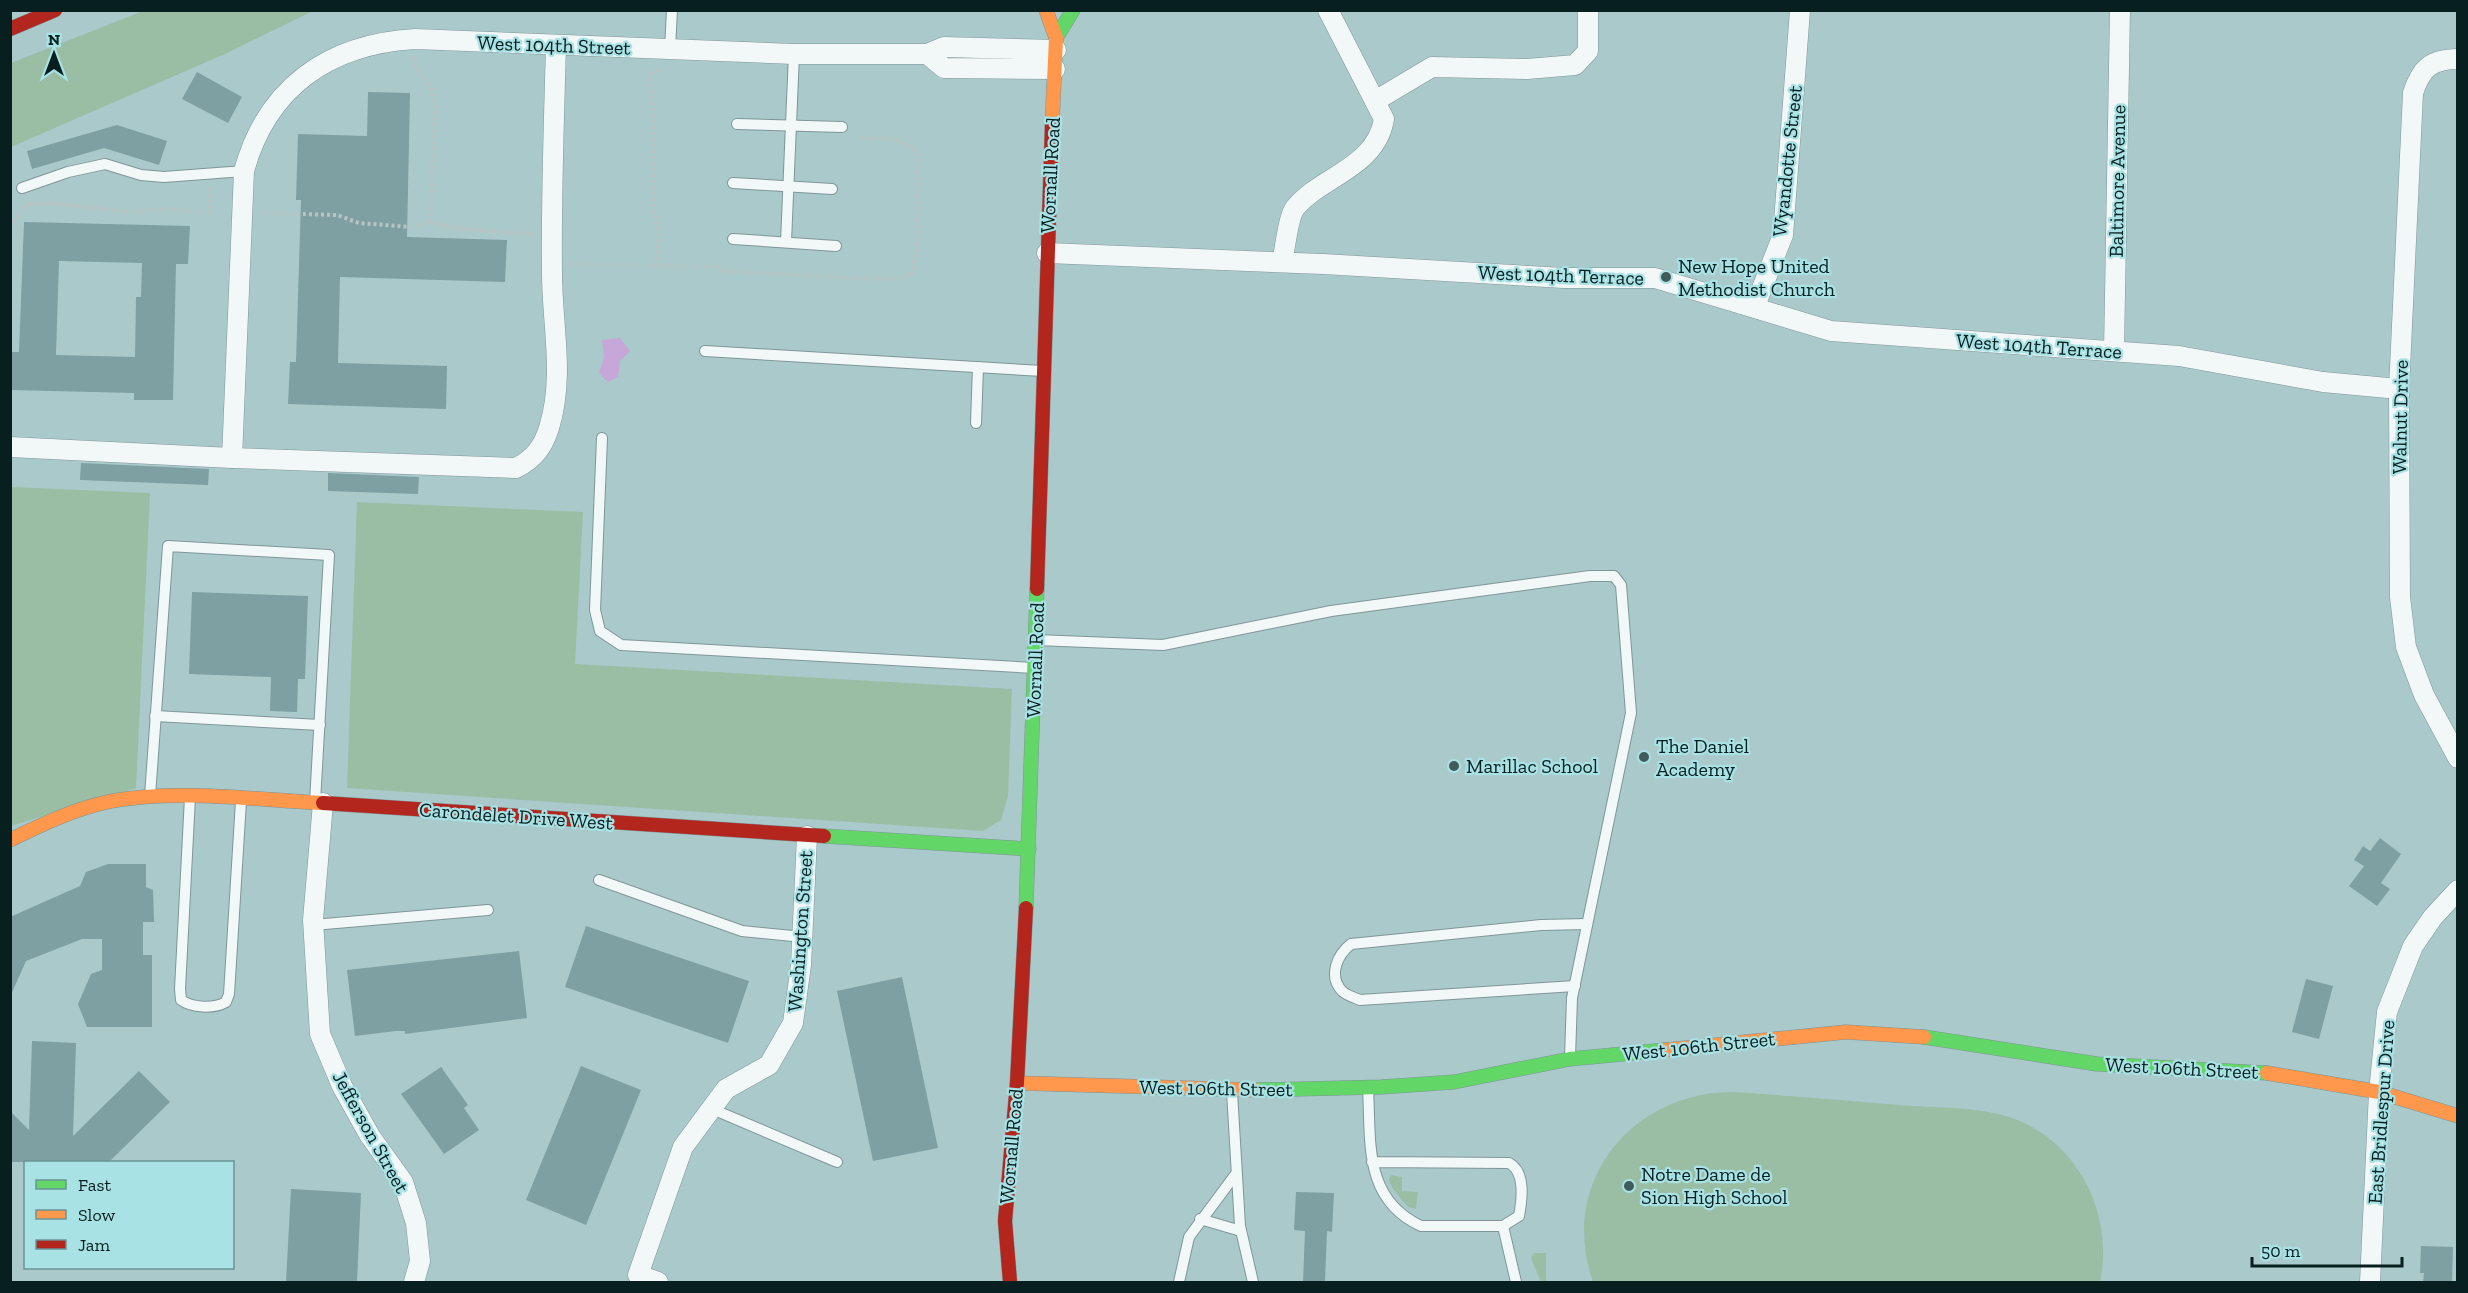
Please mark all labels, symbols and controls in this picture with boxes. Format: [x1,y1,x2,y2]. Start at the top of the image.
north arrow [24,24,84,84]
text: N [48,30,60,49]
street label: West 104th Street [477,30,632,60]
street label: Wyandotte Street [1767,84,1807,238]
street label: Baltimore Avenue [2104,104,2130,258]
street label: Wornall Road [1035,117,1065,233]
place label: New Hope United Methodist Church [1678,254,1836,301]
street label: West 104th Terrace [1478,260,1644,290]
marker: New Hope United Methodist Church [1659,270,1673,284]
street label: West 104th Terrace [1955,328,2123,364]
street label: Walnut Drive [2387,360,2413,474]
street label: Wornall Road [1021,602,1049,718]
place label: The Daniel Academy [1656,734,1749,781]
marker: The Daniel Academy [1637,750,1651,764]
place label: Marillac School [1466,754,1598,778]
marker: Marillac School [1447,759,1461,773]
street label: Carondelet Drive West [418,797,614,835]
street label: Washington Street [782,849,818,1013]
street label: East Bridlespur Drive [2363,1019,2399,1205]
street label: West 106th Street [1621,1026,1777,1066]
street label: West 106th Street [2105,1052,2260,1084]
street label: Jefferson Street [328,1067,415,1198]
street label: West 106th Street [1139,1075,1293,1101]
street label: Wornall Road [994,1087,1028,1205]
legend [24,1161,234,1269]
place label: Notre Dame de Sion High School [1641,1162,1788,1209]
text: Fast [78,1174,111,1196]
marker: Notre Dame de Sion High School [1622,1179,1636,1193]
text: Slow [78,1204,115,1226]
scale bar [2252,1230,2402,1268]
text: Jam [78,1234,110,1256]
text: 50 m [2261,1240,2301,1262]

